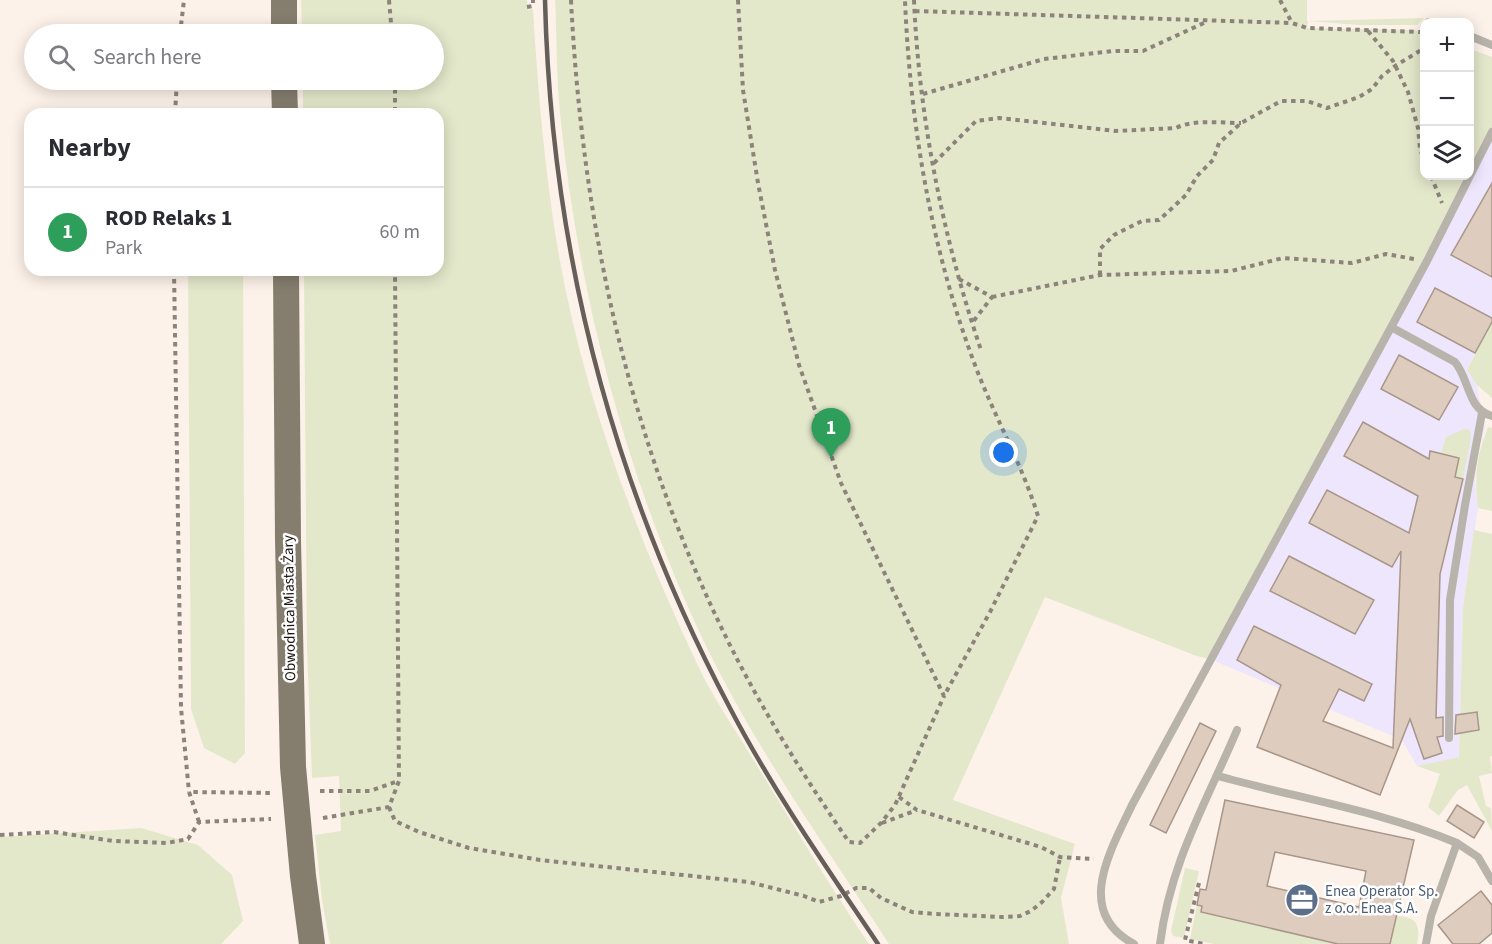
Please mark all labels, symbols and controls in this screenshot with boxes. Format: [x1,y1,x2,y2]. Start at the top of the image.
map controls [1420,18,1474,180]
button: + [1420,18,1474,72]
search box [24,24,444,90]
icon: search [45,41,78,74]
text: Search here [93,41,201,73]
button: − [1420,72,1474,126]
button: layers [1420,126,1474,180]
text: Nearby [48,129,131,166]
text: ROD Relaks 1 [105,202,232,234]
text: 1 [62,218,73,246]
text: 60 m [380,218,420,246]
text: Park [105,234,142,262]
pin: 1 [812,408,850,458]
your location [989,438,1018,467]
street label: Obwodnica Miasta Żary [278,535,301,681]
place label: Enea Operator Sp. z o.o. Enea S.A. [1325,881,1438,919]
office icon: Enea Operator Sp. z o.o. Enea S.A. [1284,882,1320,918]

